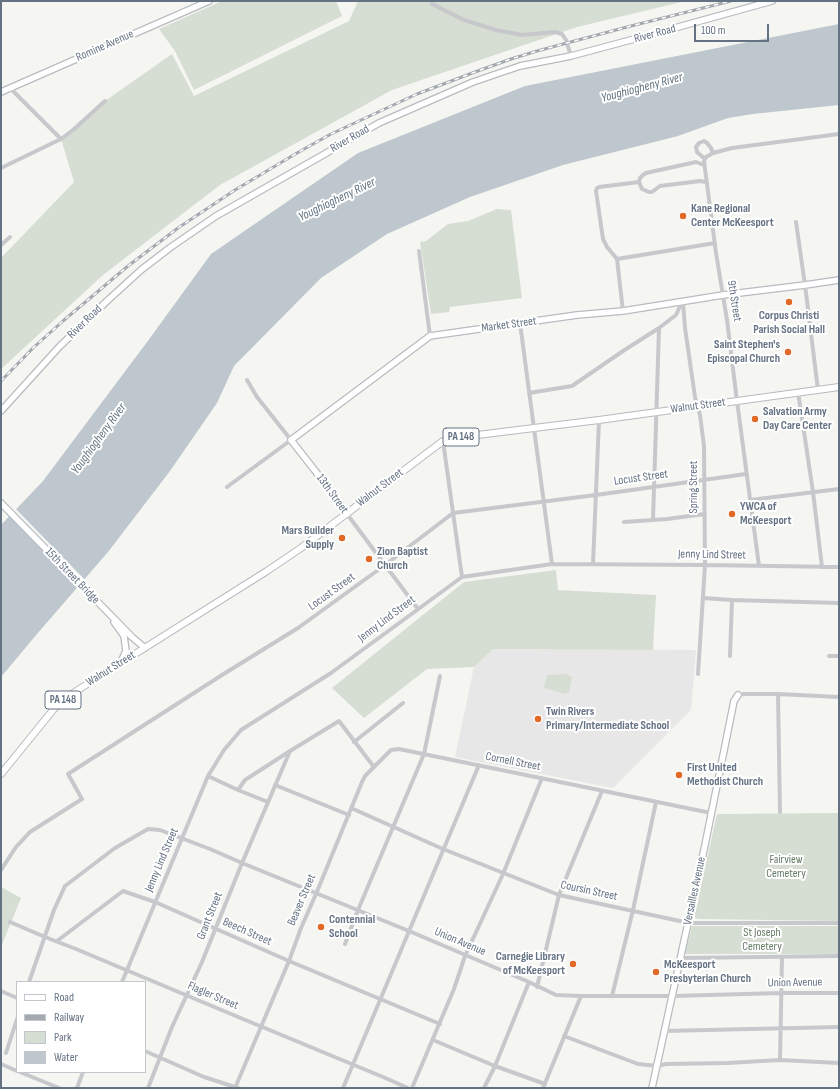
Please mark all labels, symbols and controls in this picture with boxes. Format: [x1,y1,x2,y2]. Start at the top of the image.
scale bar [696,16,771,42]
street label: River Road [633,22,677,46]
text: 100 m [701,23,726,38]
street label: Romine Avenue [74,27,136,65]
water label: Youghiogheny River [600,70,684,106]
street label: River Road [328,122,372,156]
water label: Youghiogheny River [296,175,378,225]
place label: Kane Regional Center McKeesport [691,202,774,230]
marker: Kane Regional Center McKeesport [678,211,688,221]
street label: 9th Street [724,279,744,323]
marker: Corpus Christi Parish Social Hall [784,297,794,307]
street label: River Road [65,302,105,342]
place label: Corpus Christi Parish Social Hall [753,309,825,337]
street label: Market Street [481,314,537,336]
place label: Saint Stephen's Episcopal Church [707,338,780,366]
marker: Saint Stephen's Episcopal Church [783,347,793,357]
street label: Walnut Street [670,395,726,417]
water label: Youghiogheny River [68,401,130,477]
place label: Salvation Army Day Care Center [763,405,832,433]
marker: Salvation Army Day Care Center [750,414,760,424]
road number: PA 148 [443,428,479,446]
street label: Spring Street [687,461,701,513]
street label: Walnut Street [354,466,406,510]
street label: Locust Street [613,467,669,489]
street label: 13th Street [313,471,351,517]
place label: YWCA of McKeesport [740,500,791,528]
marker: YWCA of McKeesport [727,509,737,519]
place label: Mars Builder Supply [282,524,334,552]
marker: Mars Builder Supply [337,533,347,543]
street label: 15th Street Bridge [42,545,102,607]
place label: Zion Baptist Church [377,545,428,573]
street label: Jenny Lind Street [678,547,746,563]
marker: Zion Baptist Church [364,554,374,564]
street label: Locust Street [306,570,358,614]
street label: Jenny Lind Street [355,593,419,645]
street label: Walnut Street [84,648,138,690]
road number: PA 148 [45,691,81,709]
place label: Twin Rivers Primary/Intermediate School [546,705,669,733]
marker: Twin Rivers Primary/Intermediate School [533,714,543,724]
street label: Cornell Street [484,750,542,774]
place label: First United Methodist Church [687,761,763,789]
marker: First United Methodist Church [674,770,684,780]
street label: Jenny Lind Street [142,826,182,894]
park label: Fairview Cemetery [766,853,806,881]
street label: Versailles Avenue [681,856,709,926]
street label: Beaver Street [285,872,319,928]
street label: Coursin Street [559,878,619,904]
street label: Grant Street [194,890,226,942]
place label: Contennial School [329,913,375,941]
street label: Beech Street [220,915,274,949]
marker: Contennial School [316,922,326,932]
street label: Union Avenue [432,925,488,959]
park label: St Joseph Cemetery [742,926,782,954]
place label: Carnegie Library of McKeesport [496,950,565,978]
place label: McKeesport Presbyterian Church [664,958,751,986]
marker: Carnegie Library of McKeesport [568,959,578,969]
marker: McKeesport Presbyterian Church [651,967,661,977]
street label: Union Avenue [768,975,822,991]
street label: Flagler Street [185,979,241,1013]
legend [16,981,146,1073]
text: Road [54,990,74,1005]
text: Railway [54,1010,84,1025]
text: Park [54,1030,72,1045]
text: Water [54,1050,78,1065]

